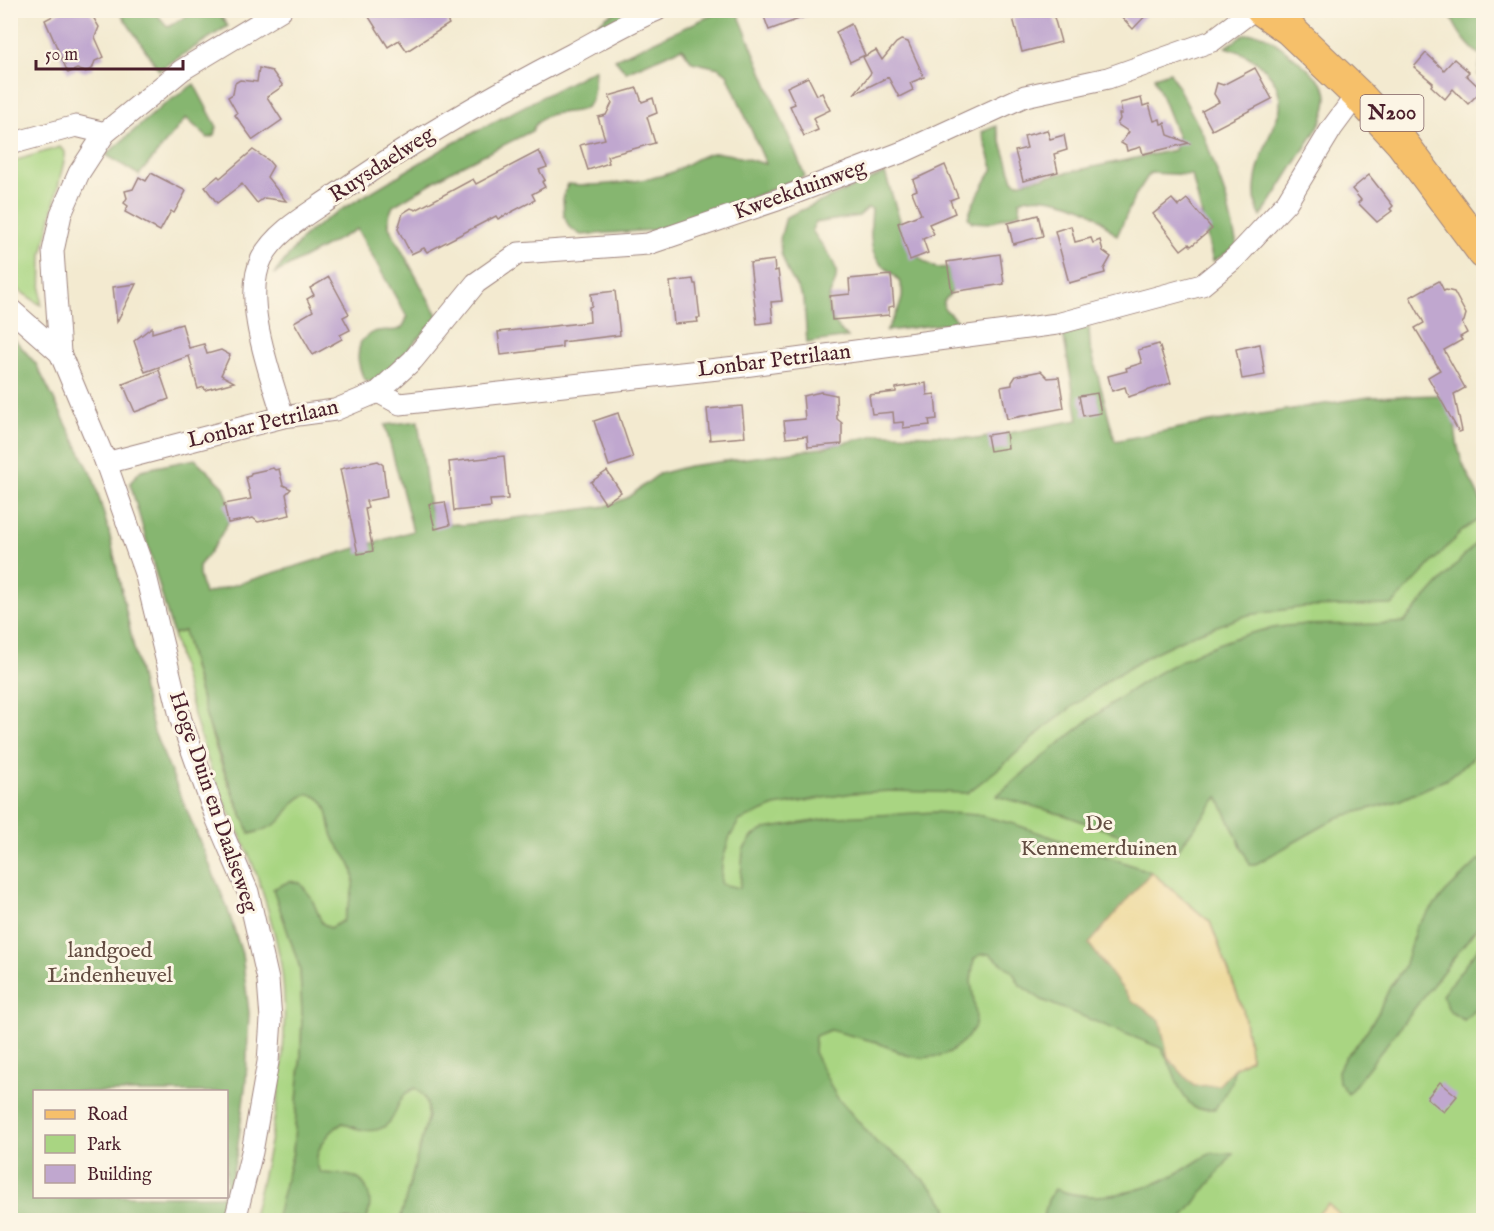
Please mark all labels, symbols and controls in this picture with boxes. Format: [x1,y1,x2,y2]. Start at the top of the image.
scale bar [36,33,183,71]
text: 50 m [45,44,78,67]
road number: N200 [1360,95,1424,131]
street label: Ruysdaelweg [324,120,441,209]
street label: Kweekduinweg [730,153,871,227]
street label: Lonbar Petrilaan [696,338,853,384]
street label: Lonbar Petrilaan [185,393,342,455]
street label: Hoge Duin en Daalseweg [162,688,264,917]
park label: De Kennemerduinen [1020,810,1178,863]
park label: landgoed Lindenheuvel [47,937,173,990]
legend [33,1090,228,1198]
text: Road [87,1104,128,1127]
text: Park [87,1134,122,1157]
text: Building [87,1164,152,1187]

